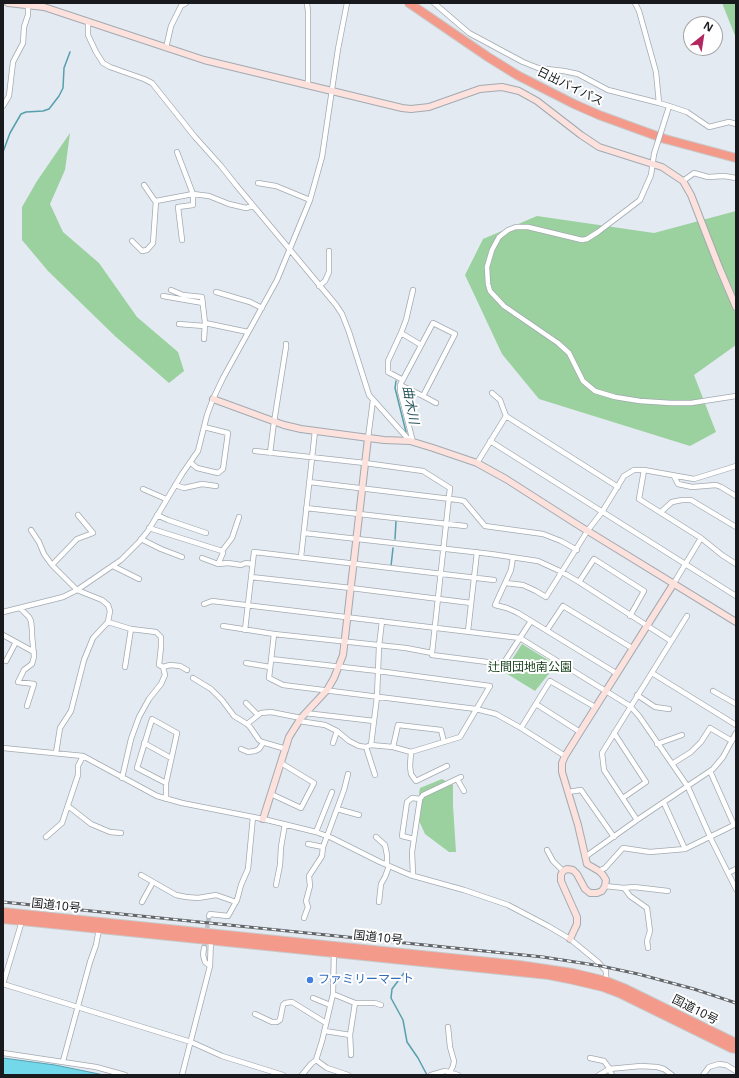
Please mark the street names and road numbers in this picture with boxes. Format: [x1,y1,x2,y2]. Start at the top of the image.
street label: 日出バイパス [534,65,606,109]
street label: 国道10号 [31,896,81,916]
street label: 国道10号 [353,928,403,948]
street label: 国道10号 [670,992,720,1028]

